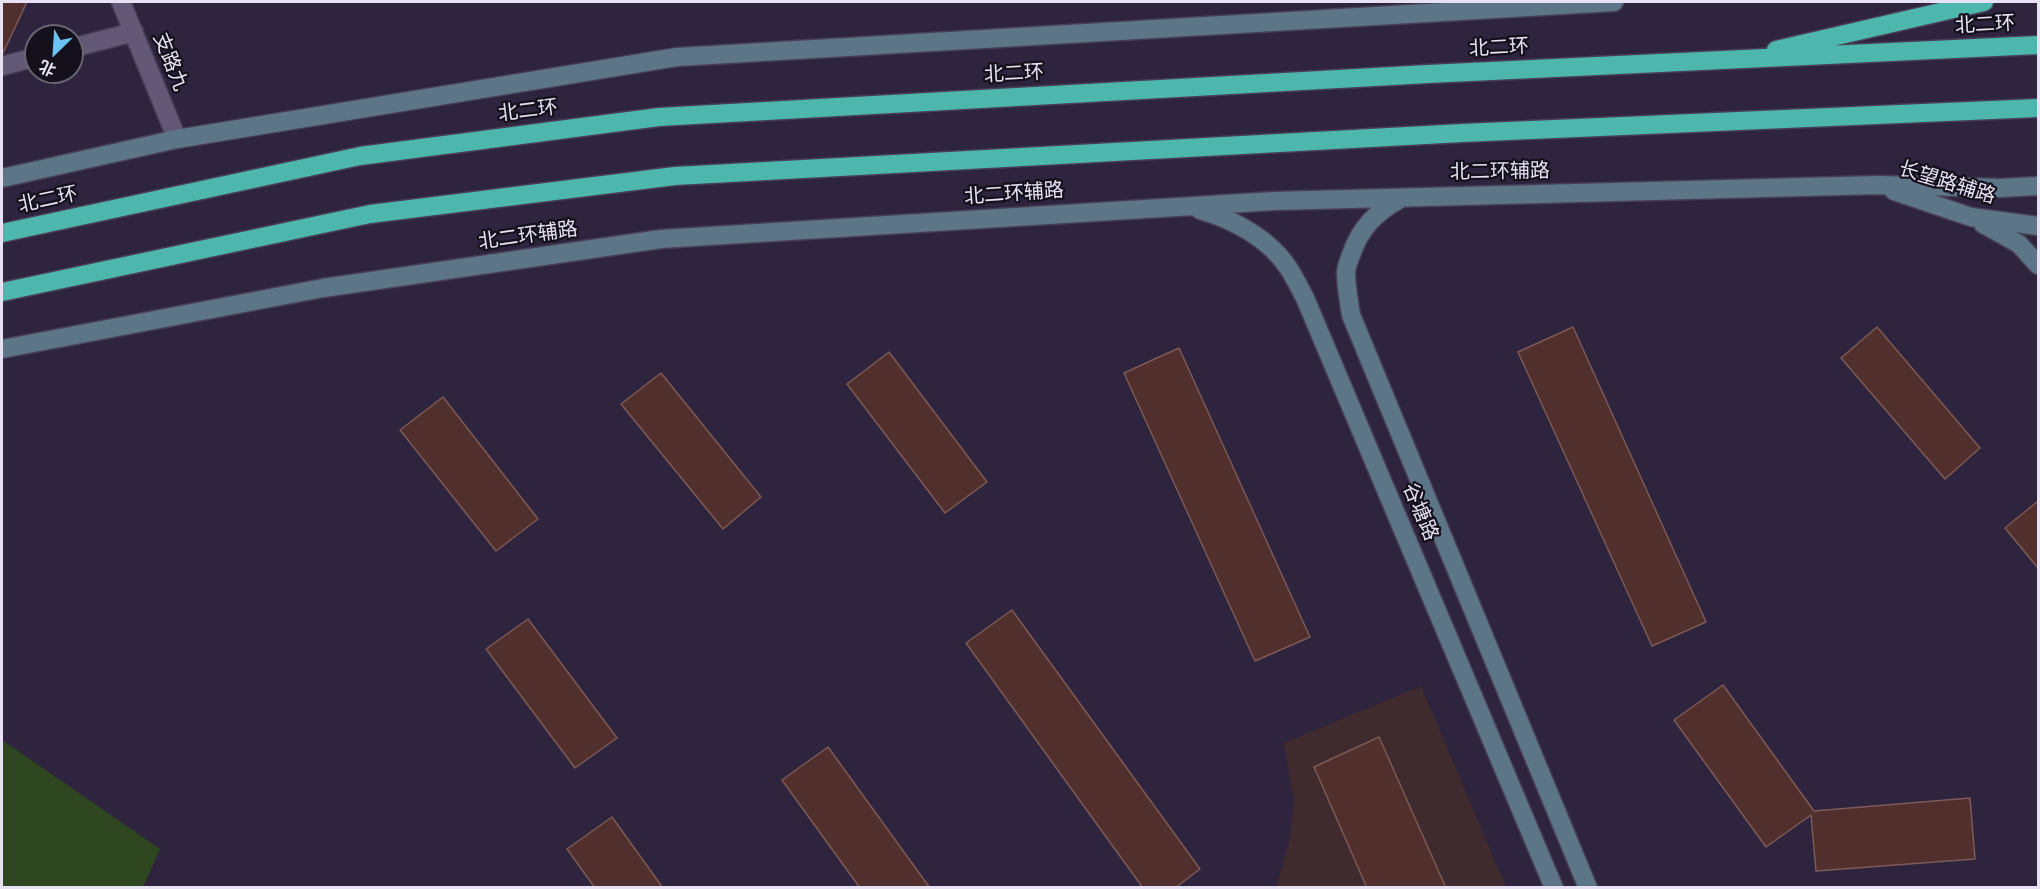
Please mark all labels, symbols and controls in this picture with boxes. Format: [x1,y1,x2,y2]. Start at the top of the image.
street label: 北二环 [1954,11,2016,39]
north arrow [24,24,84,84]
street label: 支路九 [148,30,192,94]
street label: 北二环 [1468,34,1530,62]
text: 北 [35,55,59,82]
street label: 北二环 [983,60,1045,88]
street label: 北二环 [497,95,559,127]
street label: 长望路辅路 [1896,157,1998,209]
street label: 北二环辅路 [1450,159,1550,185]
street label: 北二环辅路 [963,179,1065,209]
street label: 北二环 [16,182,80,218]
street label: 北二环辅路 [477,217,579,255]
street label: 谷塘路 [1397,480,1443,544]

